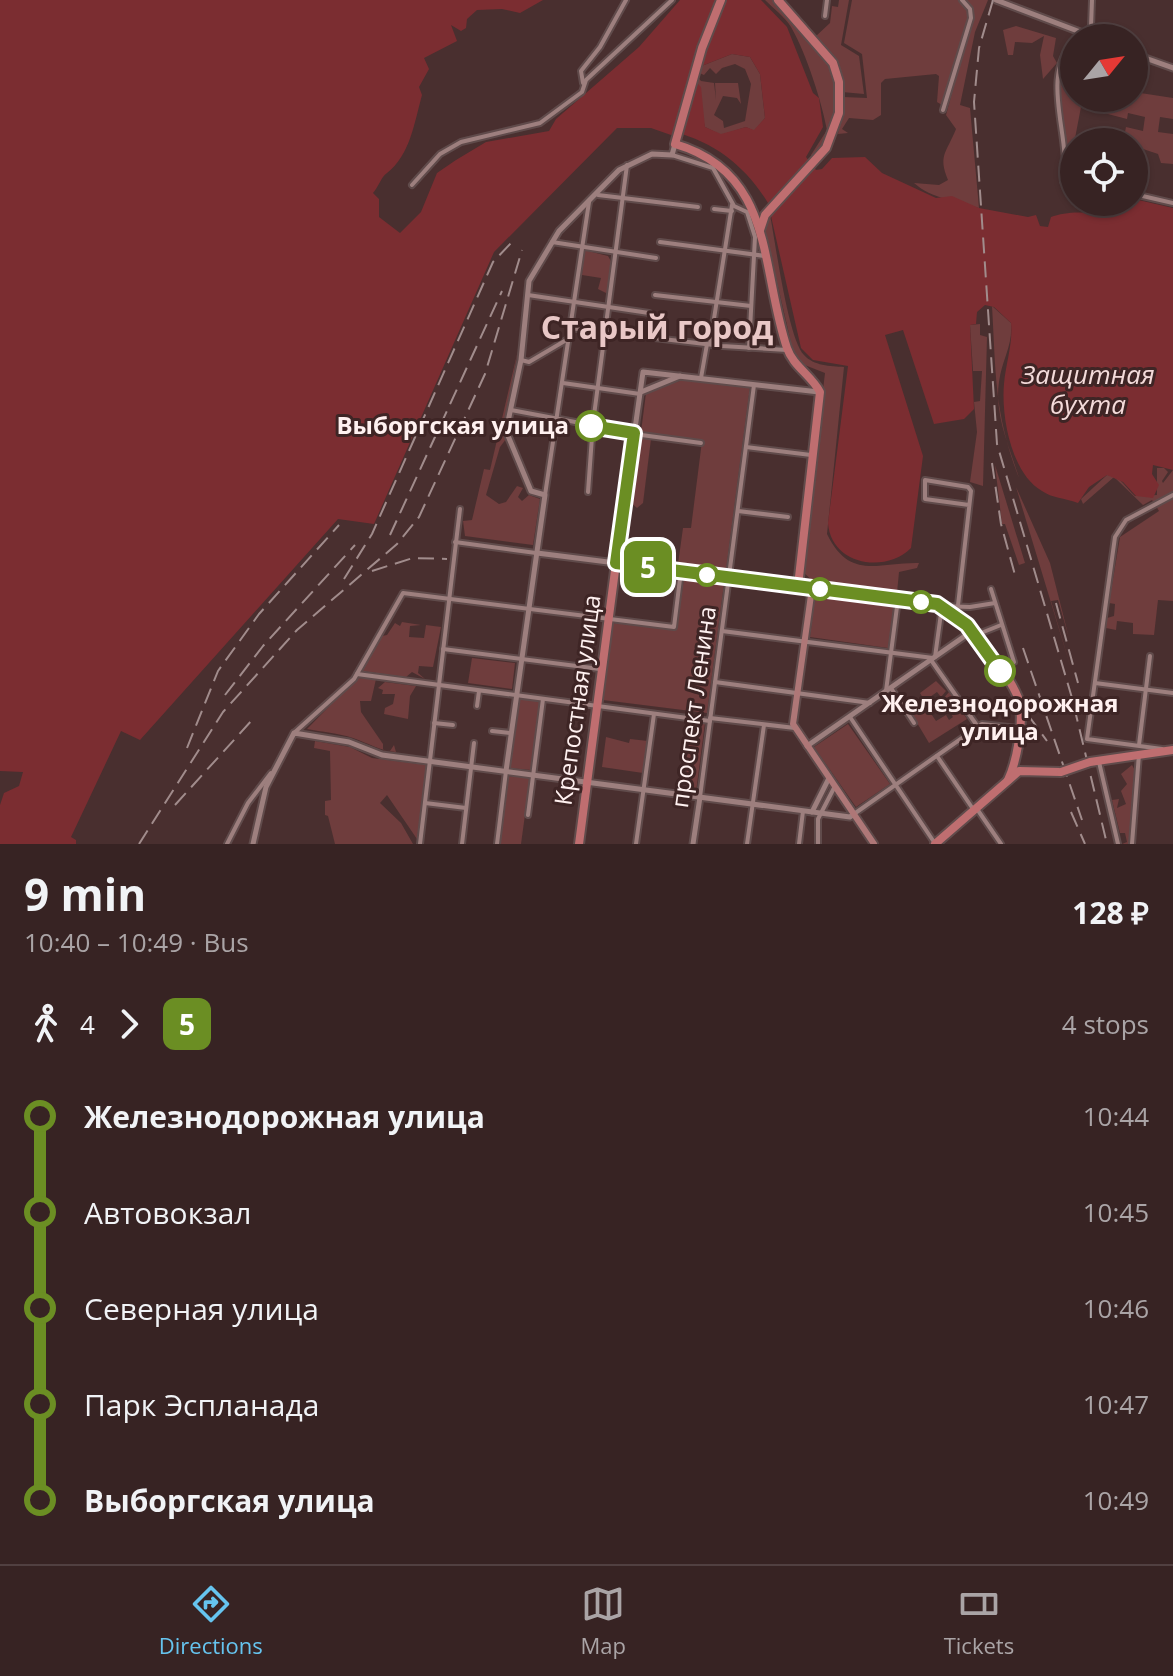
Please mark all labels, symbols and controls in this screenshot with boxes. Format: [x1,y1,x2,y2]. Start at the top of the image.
north arrow [1060,24,1148,112]
map controls [1060,24,1148,216]
button: locate [1060,128,1148,216]
district label: Старый город [541,305,773,348]
water label: Защитная бухта [1020,356,1155,422]
place label: Выборгская улица [336,408,569,441]
marker: Выборгская улица [576,411,606,441]
line badge: 5 [622,541,674,593]
text: 5 [640,548,656,586]
unlabelled marker [696,564,718,586]
unlabelled marker [809,578,831,600]
unlabelled marker [910,591,932,613]
street label: Крепостная улица [545,592,608,807]
street label: проспект Ленина [662,604,723,810]
marker: Железнодорожная улица [985,656,1015,686]
place label: Железнодорожная улица [882,686,1118,747]
text: 9 min [24,864,146,924]
text: 128 ₽ [1072,892,1149,933]
text: 10:40 – 10:49 · Bus [24,924,249,960]
icon: walk [24,1002,68,1046]
icon: forward [107,1002,151,1046]
text: 5 [179,1005,195,1043]
text: 4 [80,1006,95,1042]
text: 4 stops [1062,1006,1149,1042]
text: Железнодорожная улица [84,1096,485,1137]
text: 10:44 [1083,1098,1149,1134]
text: Автовокзал [84,1192,251,1233]
text: 10:45 [1083,1194,1149,1230]
text: Северная улица [84,1288,319,1329]
text: 10:46 [1083,1290,1149,1326]
text: Парк Эспланада [84,1384,319,1425]
text: 10:47 [1083,1386,1149,1422]
text: Выборгская улица [84,1480,375,1521]
text: 10:49 [1083,1482,1149,1518]
tab: Directions [159,1582,263,1660]
tab: Map [581,1582,626,1660]
tab: Tickets [944,1582,1014,1660]

